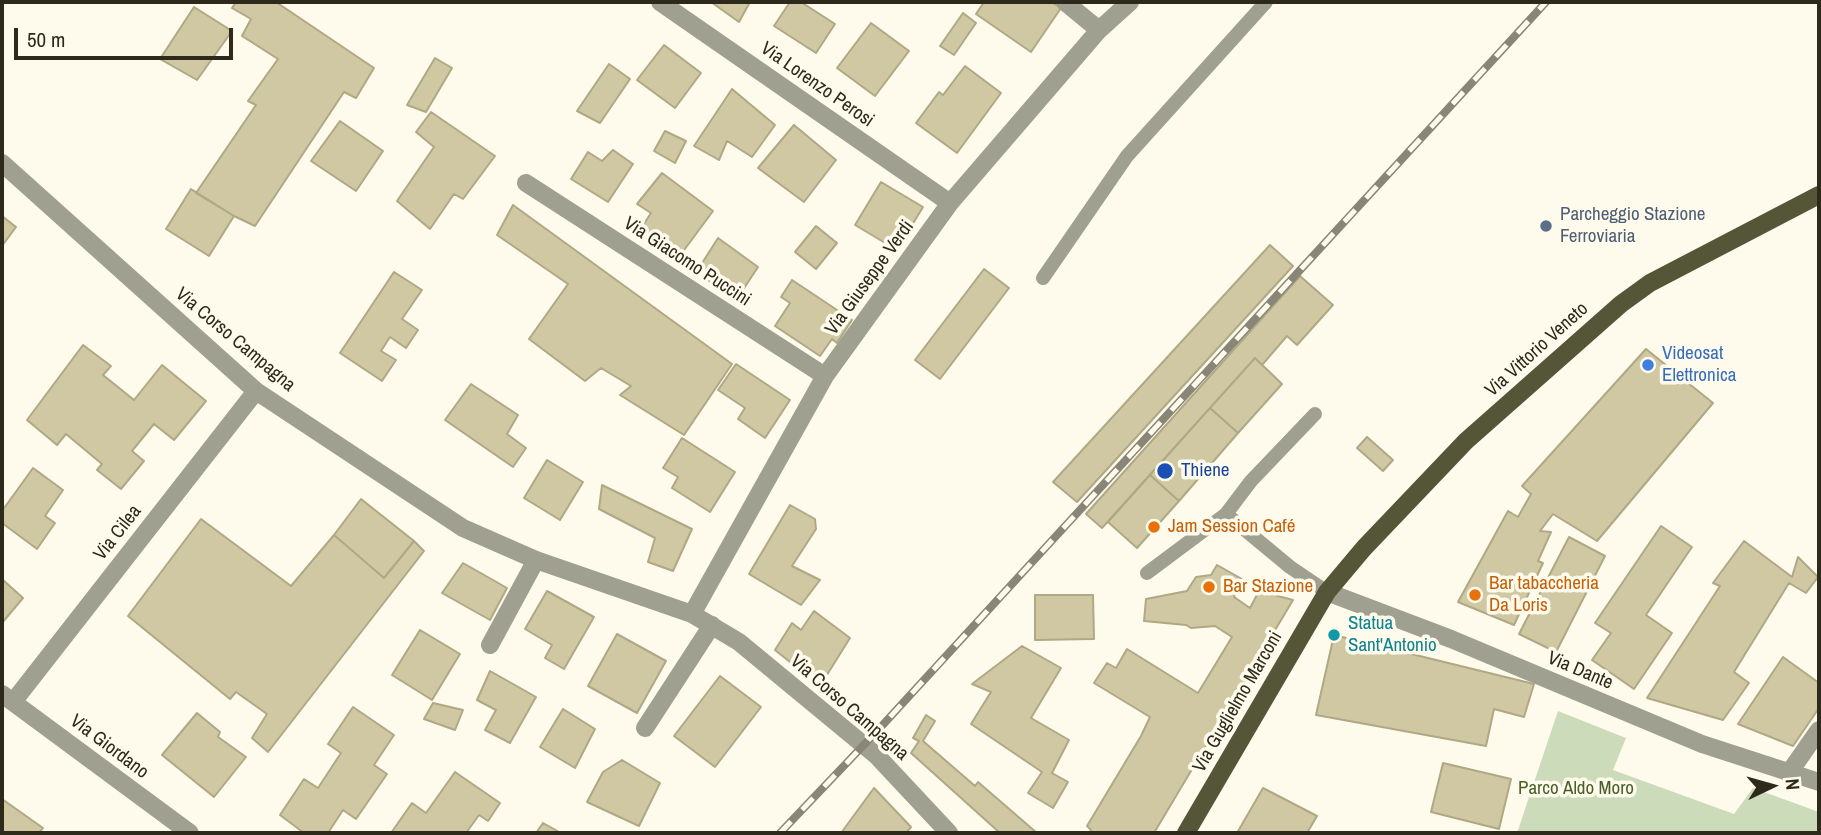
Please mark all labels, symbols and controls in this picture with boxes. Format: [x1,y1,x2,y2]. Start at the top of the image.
scale bar [18,14,236,58]
text: 50 m [27,25,65,54]
street label: Via Lorenzo Perosi [756,37,878,133]
place label: Parcheggio Stazione Ferroviaria [1560,204,1706,248]
street label: Via Giacomo Puccini [619,212,755,312]
street label: Via Giuseppe Verdi [821,216,919,340]
marker: Parcheggio Stazione Ferroviaria [1538,218,1554,234]
street label: Via Corso Campagna [170,283,300,397]
street label: Via Vittorio Veneto [1481,298,1593,402]
place label: Videosat Elettronica [1662,343,1736,387]
marker: Videosat Elettronica [1640,357,1656,373]
place label: Thiene [1181,460,1230,482]
marker: Thiene [1155,461,1175,481]
street label: Via Cilea [89,501,147,565]
place label: Jam Session Café [1168,516,1295,538]
marker: Jam Session Café [1146,519,1162,535]
place label: Bar tabaccheria Da Loris [1489,573,1599,617]
place label: Bar Stazione [1223,576,1313,598]
marker: Bar Stazione [1201,579,1217,595]
marker: Bar tabaccheria Da Loris [1467,587,1483,603]
place label: Statua Sant'Antonio [1348,613,1437,657]
street label: Via Guglielmo Marconi [1188,627,1288,777]
marker: Statua Sant'Antonio [1326,627,1342,643]
street label: Via Dante [1544,647,1616,695]
street label: Via Corso Campagna [785,650,913,766]
street label: Via Giordano [65,710,153,784]
north arrow [1737,751,1807,821]
text: N [1779,777,1806,791]
park label: Parco Aldo Moro [1518,778,1634,800]

